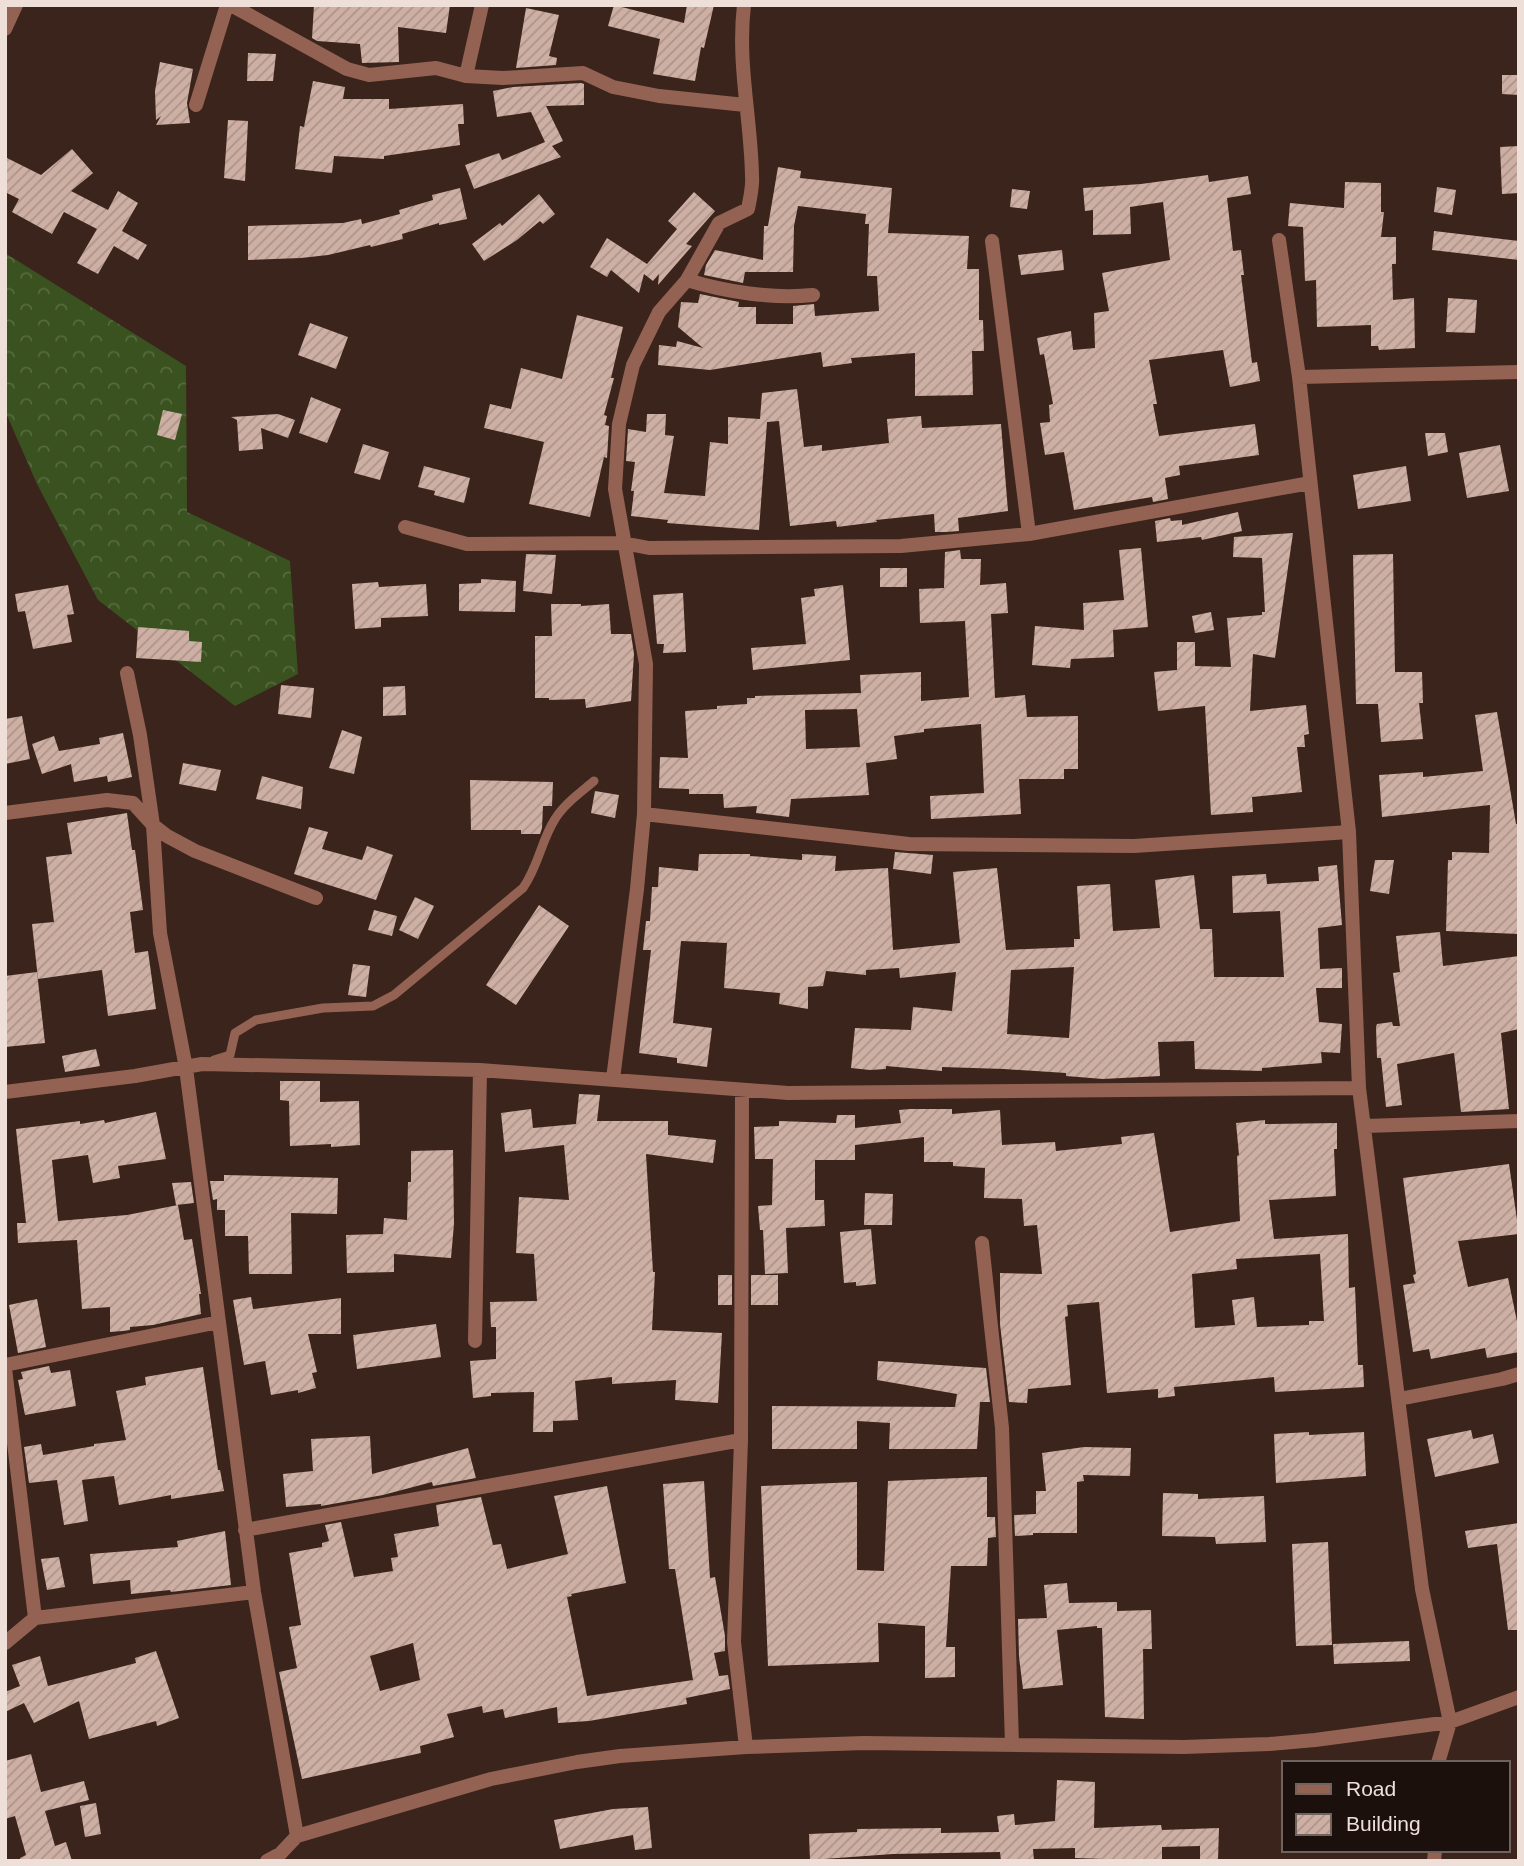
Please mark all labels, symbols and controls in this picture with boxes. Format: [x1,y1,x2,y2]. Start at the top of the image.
legend [1282,1761,1510,1852]
text: Road [1346,1777,1396,1800]
text: Building [1346,1812,1421,1835]

